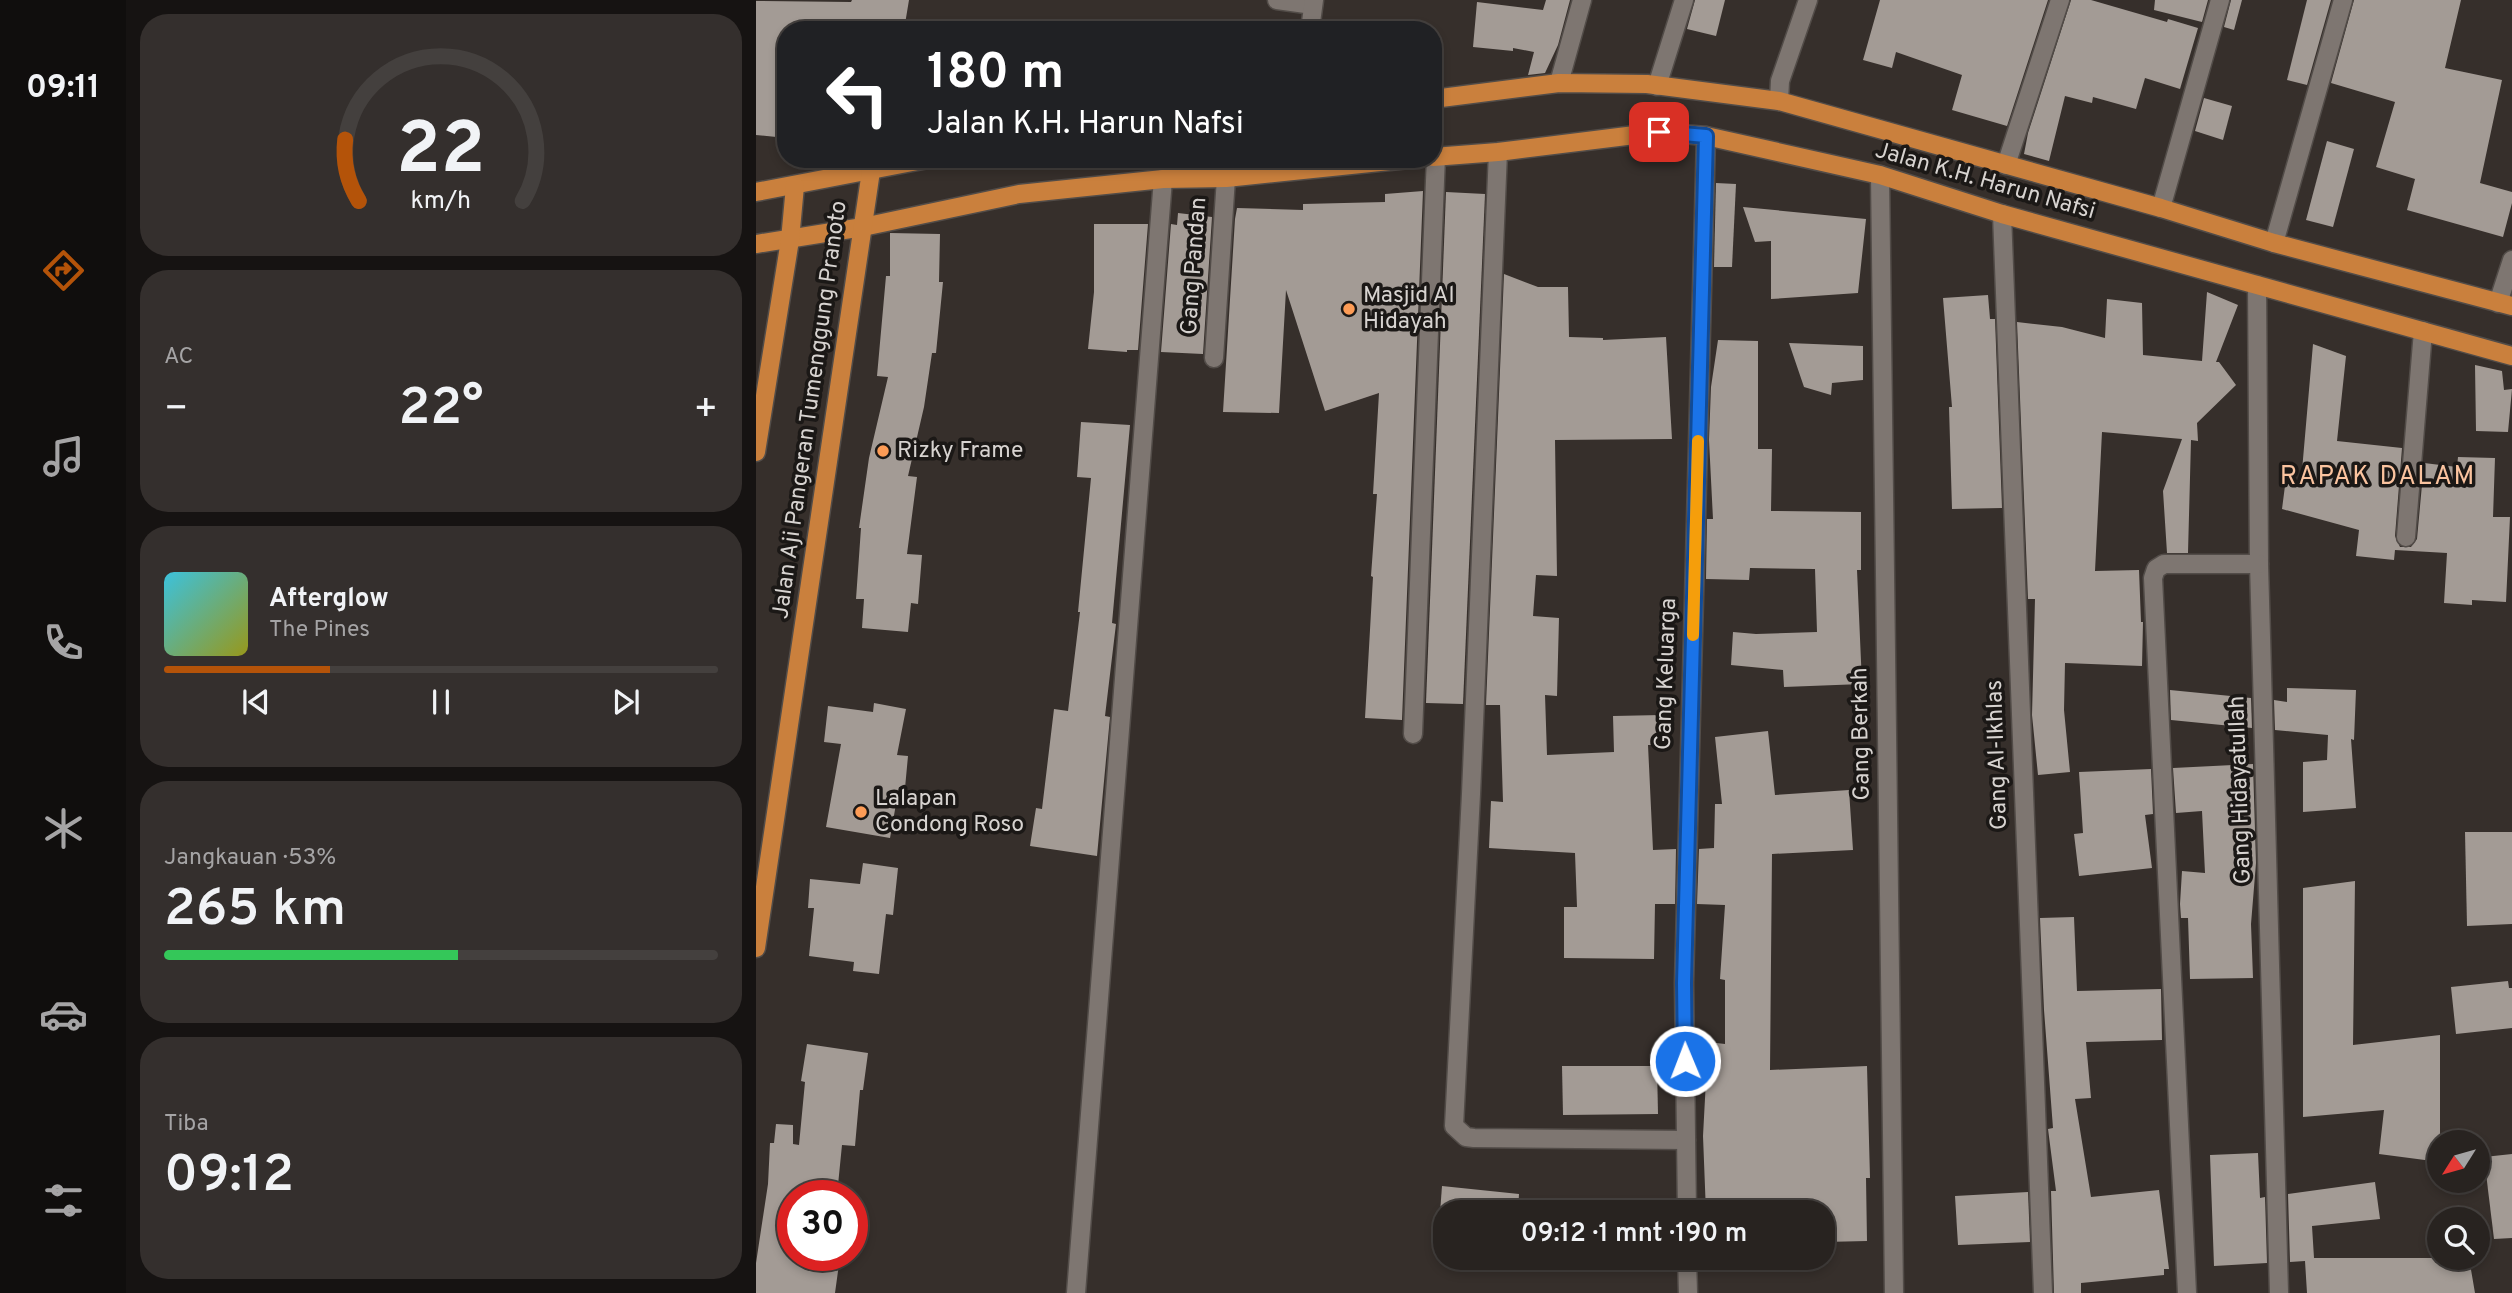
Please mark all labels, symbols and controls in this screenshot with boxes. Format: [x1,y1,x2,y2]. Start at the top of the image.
text: 180 m [927,44,1064,106]
icon: left [812,49,903,140]
text: 09:11 [26,69,100,109]
pin [1629,102,1689,162]
text: Jalan K.H. Harun Nafsi [927,105,1244,145]
text: 22 [396,107,486,199]
icon: arrive [1640,113,1678,151]
street label: Jalan K.H. Harun Nafsi [1872,137,2098,227]
text: km/h [411,186,471,218]
street label: Gang Pandan [1176,196,1214,336]
street label: Jalan Aji Pangeran Tumenggung Pranoto [767,199,855,621]
icon: directions [39,246,88,295]
place label: Masjid Al Hidayah [1363,282,1454,337]
marker: Masjid Al Hidayah [1341,301,1357,317]
text: AC [164,343,193,372]
text: 22° [398,377,484,443]
text: − [164,386,189,435]
text: + [693,386,718,435]
icon: music [39,432,88,481]
place label: Rizky Frame [897,437,1023,466]
marker: Rizky Frame [875,443,891,459]
district label: RAPAK DALAM [2280,461,2476,494]
text: Afterglow [269,583,389,616]
street label: Gang Keluarga [1650,598,1684,750]
text: The Pines [269,616,370,645]
icon: phone [39,618,88,667]
street label: Gang Berkah [1846,667,1878,801]
street label: Gang Al-Ikhlas [1981,679,2015,831]
icon: previous [237,683,275,721]
icon: pause [422,683,460,721]
icon: next [607,683,645,721]
street label: Gang Hidayatullah [2223,695,2259,885]
place label: Lalapan Condong Roso [875,785,1024,840]
icon: climate [39,804,88,853]
marker: Lalapan Condong Roso [853,804,869,820]
text: Jangkauan · 53% [164,844,336,873]
text: 265 km [164,878,346,944]
icon: car [39,990,88,1039]
position arrow [1648,1024,1722,1098]
text: Tiba [164,1110,209,1139]
north arrow [2427,1130,2490,1194]
map controls [2427,1130,2490,1270]
text: 09:12 [164,1144,294,1210]
icon: filters [39,1176,88,1225]
speed limit sign: 30 [777,1180,868,1271]
button: search [2427,1207,2490,1270]
text: 09:12 · 1 mnt · 190 m [1521,1218,1747,1251]

